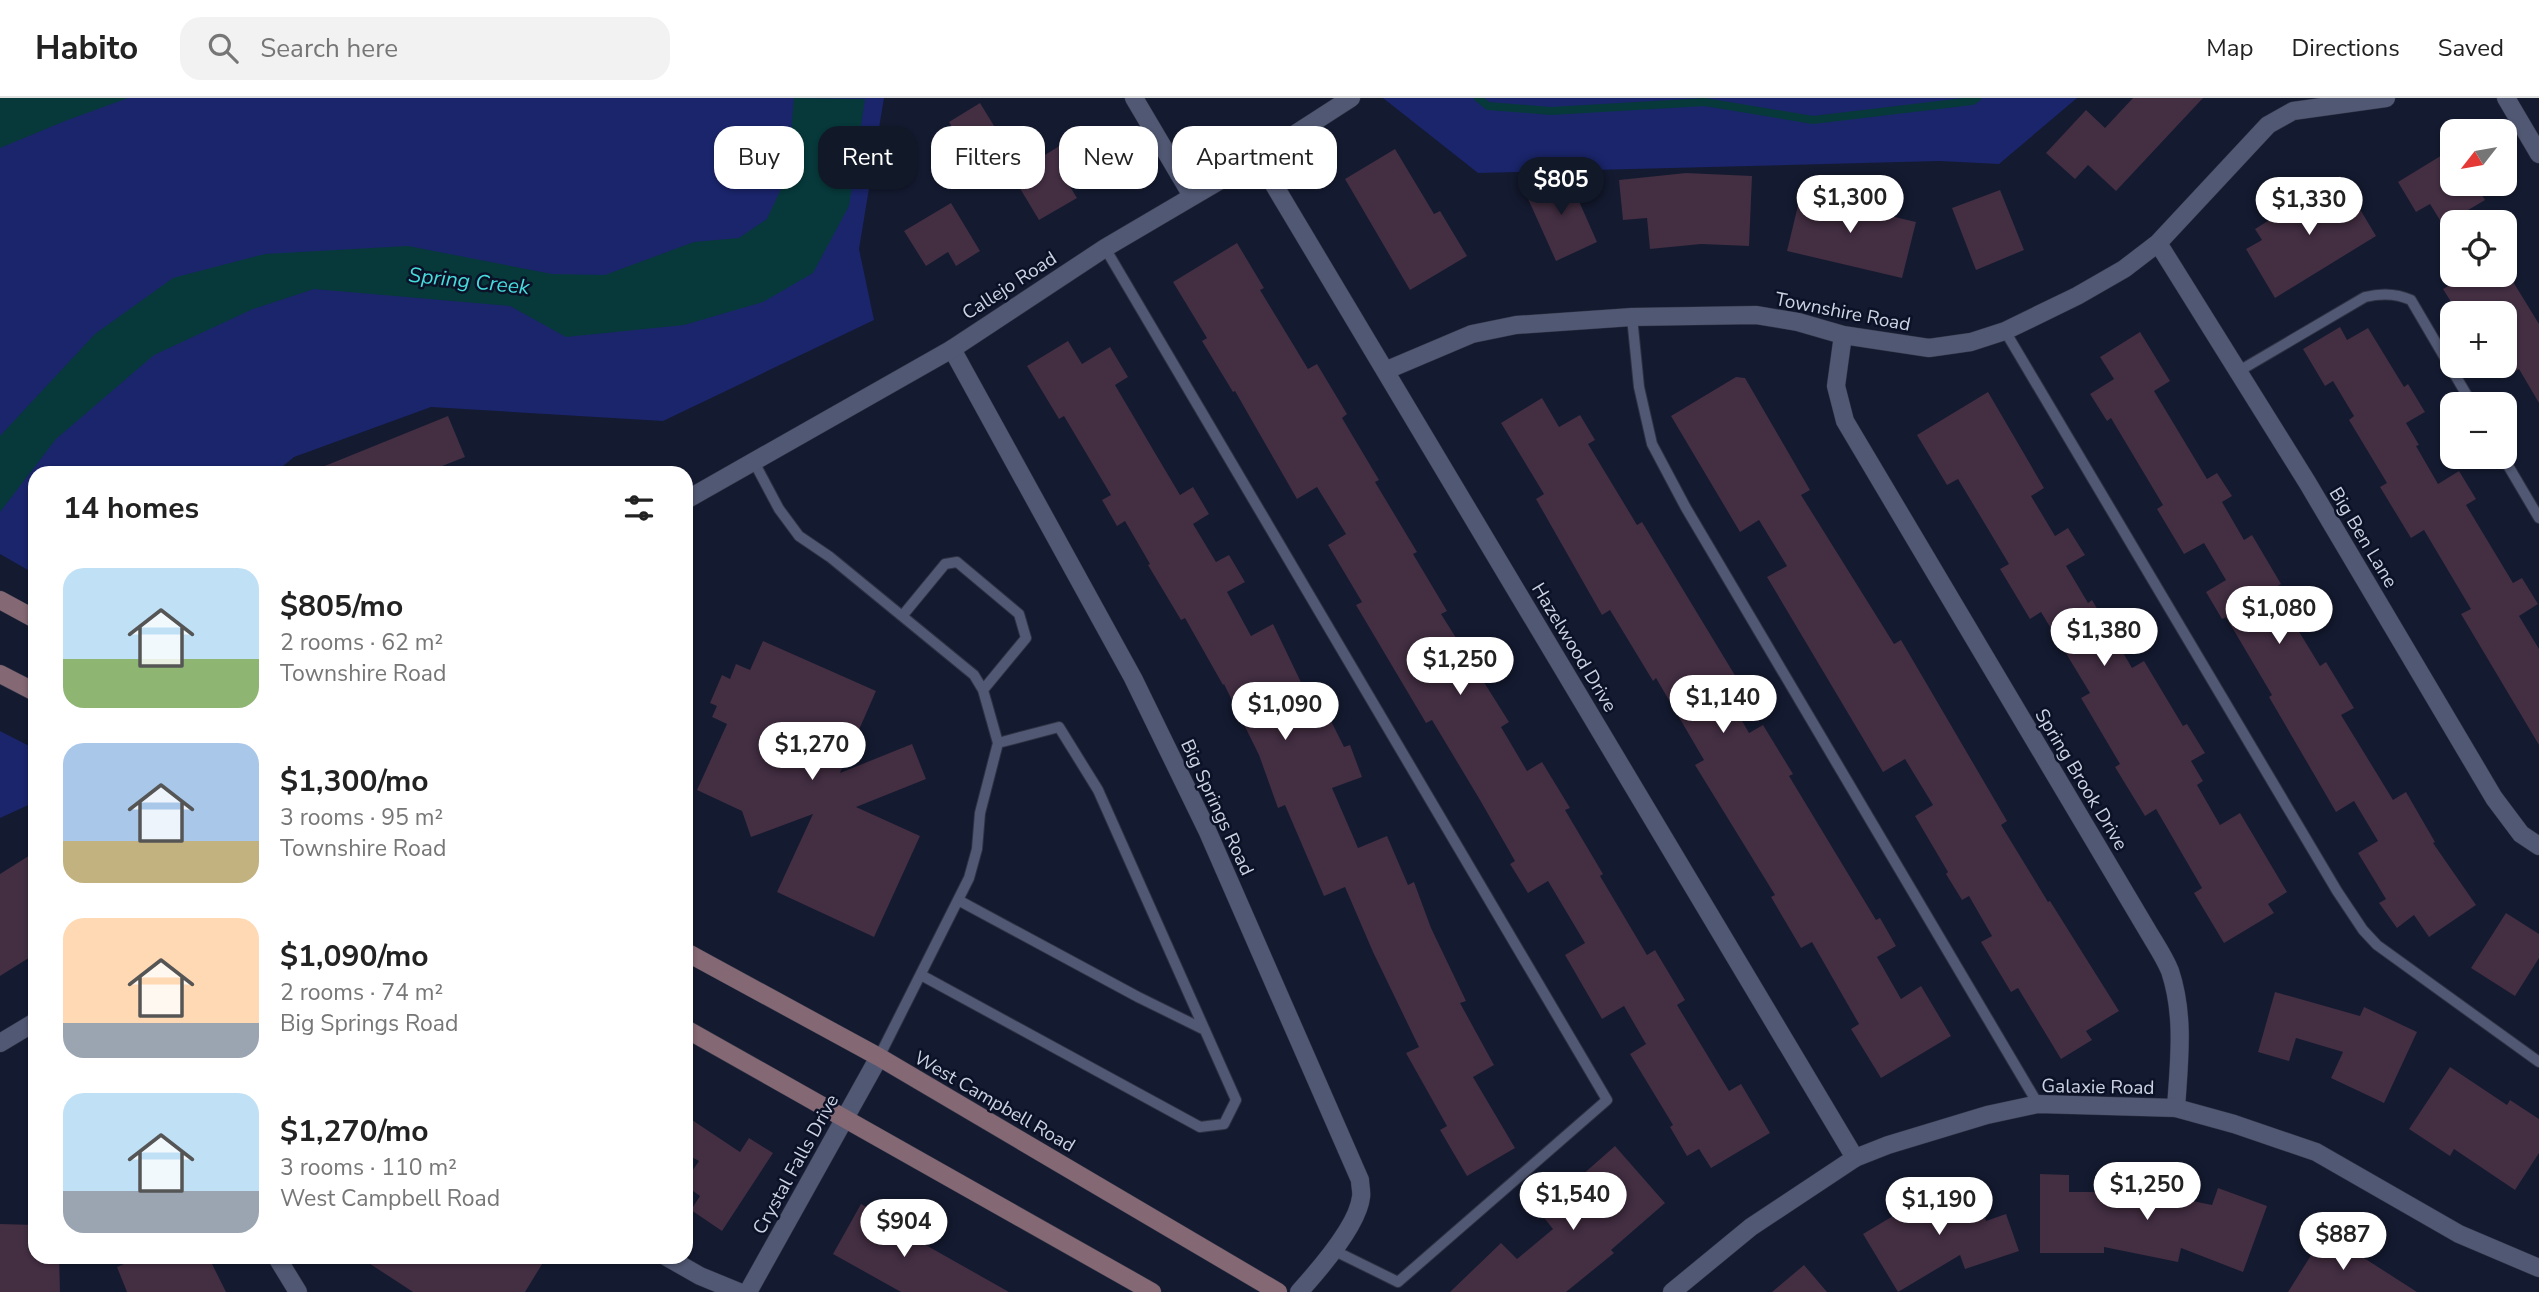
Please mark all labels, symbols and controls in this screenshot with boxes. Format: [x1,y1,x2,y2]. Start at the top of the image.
search box [180,17,670,80]
text: Habito [35,26,138,71]
icon: search [204,29,242,67]
text: Search here [260,31,398,66]
text: Map [2206,32,2253,64]
text: Directions [2291,32,2400,64]
text: Saved [2438,32,2504,64]
north arrow [2440,119,2516,196]
map controls [2440,119,2517,469]
chip: Buy [714,126,804,189]
chip: Rent [818,126,917,189]
chip: Filters [931,126,1045,189]
chip: New [1059,126,1158,189]
chip: Apartment [1172,126,1337,189]
pin: $805 [1520,158,1602,217]
text: $805 [1533,164,1589,195]
pin: $1,300 [1793,176,1907,235]
pin: $1,330 [2252,178,2366,237]
text: $1,300 [1813,182,1887,213]
text: $1,330 [2272,184,2346,215]
button: locate [2440,210,2517,287]
street label: Callejo Road [957,246,1062,326]
water label: Spring Creek [407,261,531,301]
street label: Townshire Road [1773,286,1913,338]
button: + [2440,301,2517,378]
button: − [2440,392,2517,469]
street label: Big Ben Lane [2323,482,2403,593]
text: 14 homes [63,488,199,529]
icon: filters [620,489,658,527]
street label: Hazelwood Drive [1525,578,1623,717]
text: $805/mo [280,586,403,627]
pin: $1,080 [2222,587,2336,646]
text: $1,080 [2242,593,2316,624]
icon: home [119,596,203,680]
pin: $1,380 [2047,608,2161,668]
text: $1,380 [2067,615,2141,646]
text: 2 rooms · 62 m² [280,627,443,658]
pin: $1,250 [1403,638,1517,697]
text: $1,250 [1423,644,1497,675]
text: Townshire Road [280,658,446,689]
pin: $1,140 [1666,676,1780,735]
pin: $1,090 [1228,682,1342,742]
text: $1,140 [1686,682,1760,713]
text: $1,090 [1248,689,1322,720]
street label: Spring Brook Drive [2029,704,2134,855]
pin: $1,270 [755,722,869,782]
text: $1,270 [775,729,849,760]
street label: Big Springs Road [1174,735,1260,880]
text: $1,300/mo [280,761,429,802]
icon: home [119,771,203,855]
text: 3 rooms · 95 m² [280,802,443,833]
text: Townshire Road [280,833,446,864]
text: $1,090/mo [280,936,429,977]
icon: home [119,946,203,1030]
text: 2 rooms · 74 m² [280,977,443,1008]
text: Big Springs Road [280,1008,458,1039]
street label: West Campbell Road [909,1045,1080,1159]
street label: Galaxie Road [2041,1073,2155,1101]
street label: Crystal Falls Drive [747,1090,845,1239]
text: $1,270/mo [280,1111,429,1152]
icon: home [119,1121,203,1205]
text: 3 rooms · 110 m² [280,1152,457,1183]
pin: $1,250 [2090,1162,2204,1222]
text: $1,250 [2110,1169,2184,1200]
pin: $1,540 [1516,1172,1630,1232]
pin: $1,190 [1882,1178,1996,1237]
text: $1,540 [1536,1179,1610,1210]
text: West Campbell Road [280,1183,500,1214]
text: $1,190 [1902,1184,1976,1215]
pin: $904 [863,1200,945,1259]
text: $904 [876,1206,932,1237]
pin: $887 [2302,1212,2384,1272]
text: $887 [2315,1219,2371,1250]

